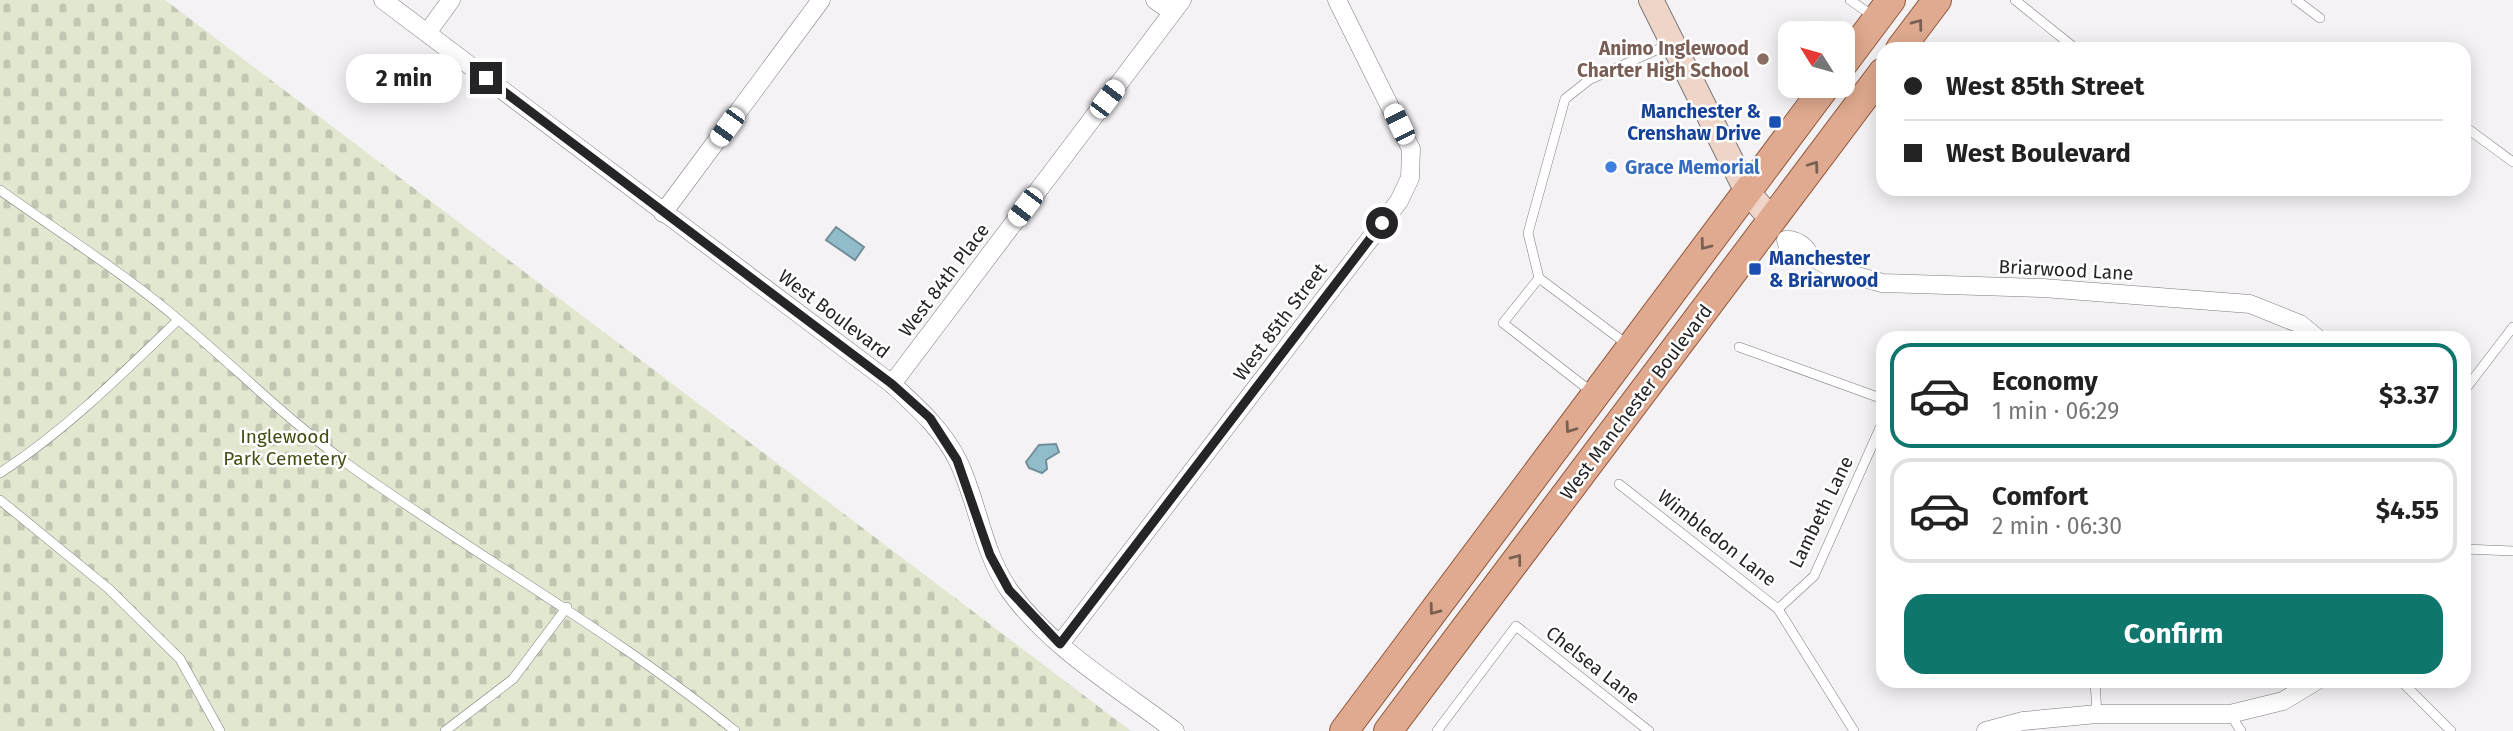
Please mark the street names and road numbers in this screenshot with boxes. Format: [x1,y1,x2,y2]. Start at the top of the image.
street label: West 84th Place [894,219,994,341]
street label: Briarwood Lane [1998,255,2134,285]
street label: West 85th Street [1228,259,1332,385]
street label: West Boulevard [774,265,894,363]
street label: West Manchester Boulevard [1555,300,1717,504]
street label: Lambeth Lane [1784,452,1858,572]
street label: Wimbledon Lane [1653,485,1781,591]
street label: Chelsea Lane [1541,621,1645,709]

